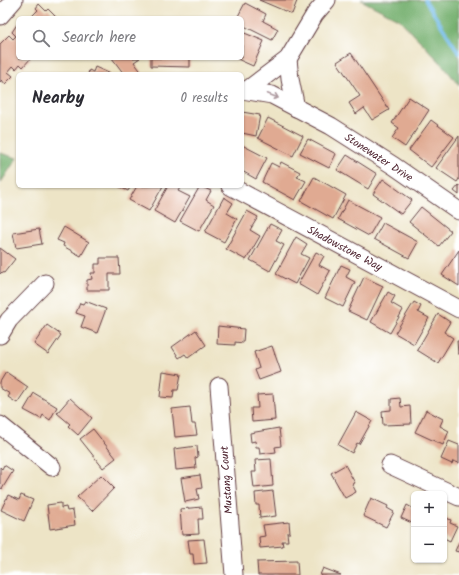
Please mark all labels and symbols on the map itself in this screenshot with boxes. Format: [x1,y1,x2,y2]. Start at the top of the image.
one-way arrow [266,93,278,101]
street label: Stonewater Drive [341,129,416,187]
street label: Shadowstone Way [304,221,386,277]
street label: Mustang Court [216,444,238,515]

